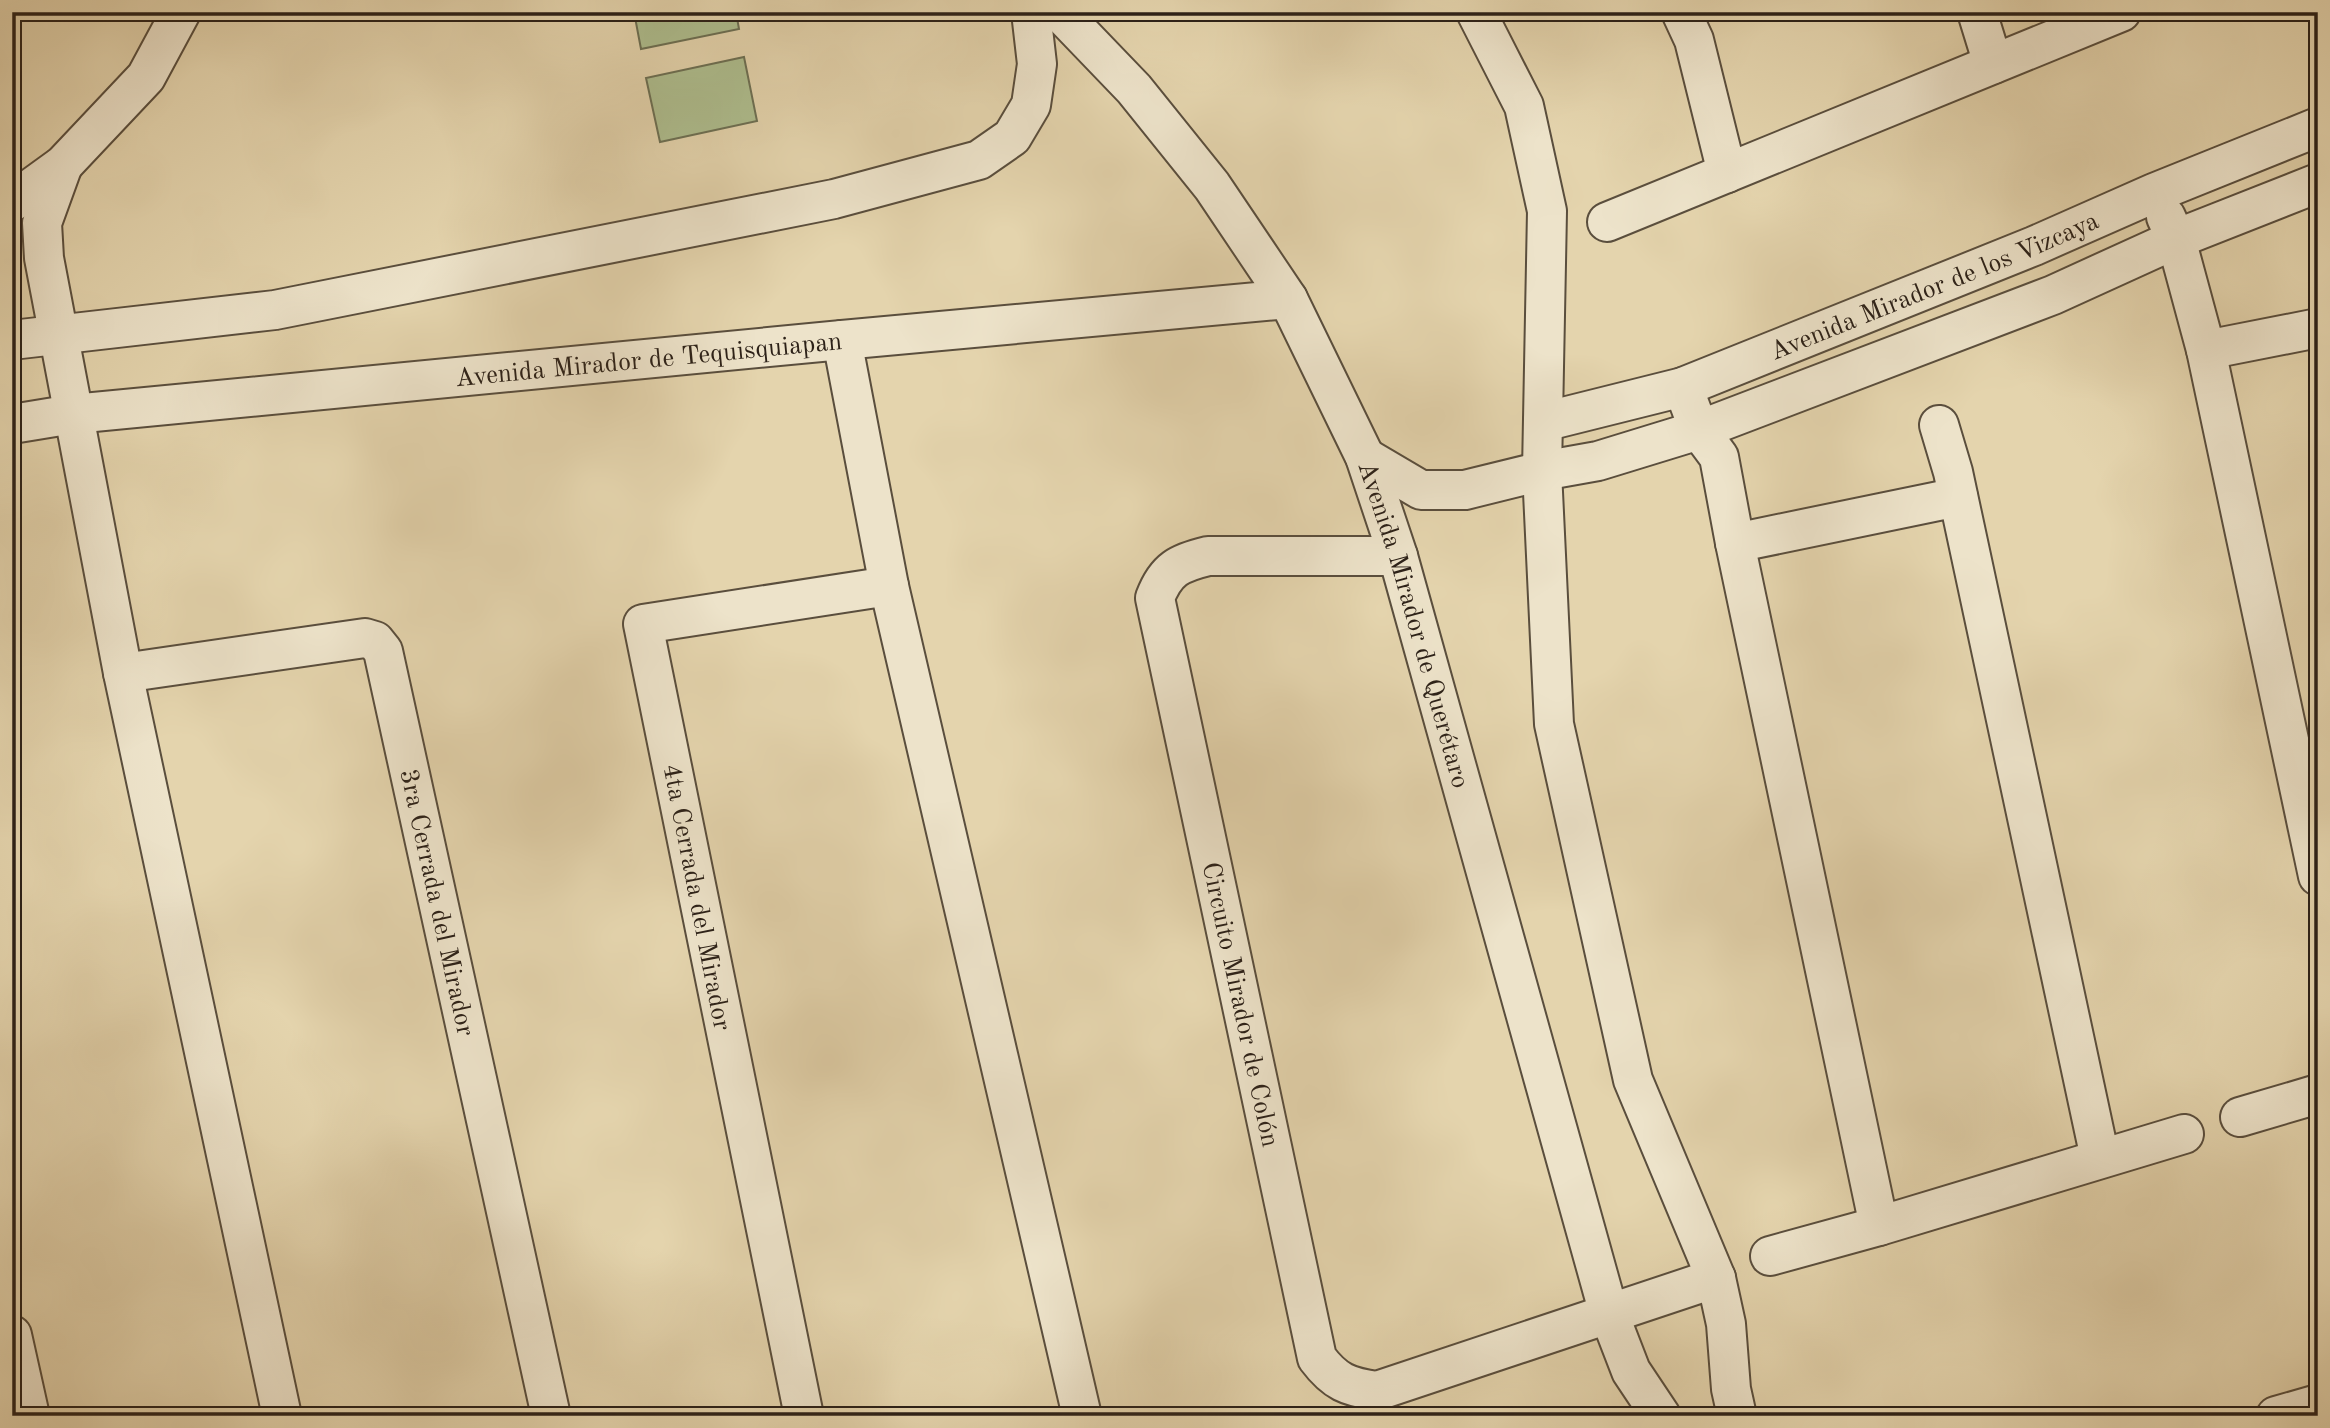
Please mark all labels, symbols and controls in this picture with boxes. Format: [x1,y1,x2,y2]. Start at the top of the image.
street label: Avenida Mirador de los Vizcaya [1766,208,2103,366]
street label: Avenida Mirador de Tequisquiapan [454,329,843,392]
street label: Avenida Mirador de Querétaro [1352,458,1473,791]
street label: 4ta Cerrada del Mirador [657,762,735,1033]
street label: 3ra Cerrada del Mirador [394,767,478,1039]
street label: Circuito Mirador de Colón [1197,860,1283,1150]

